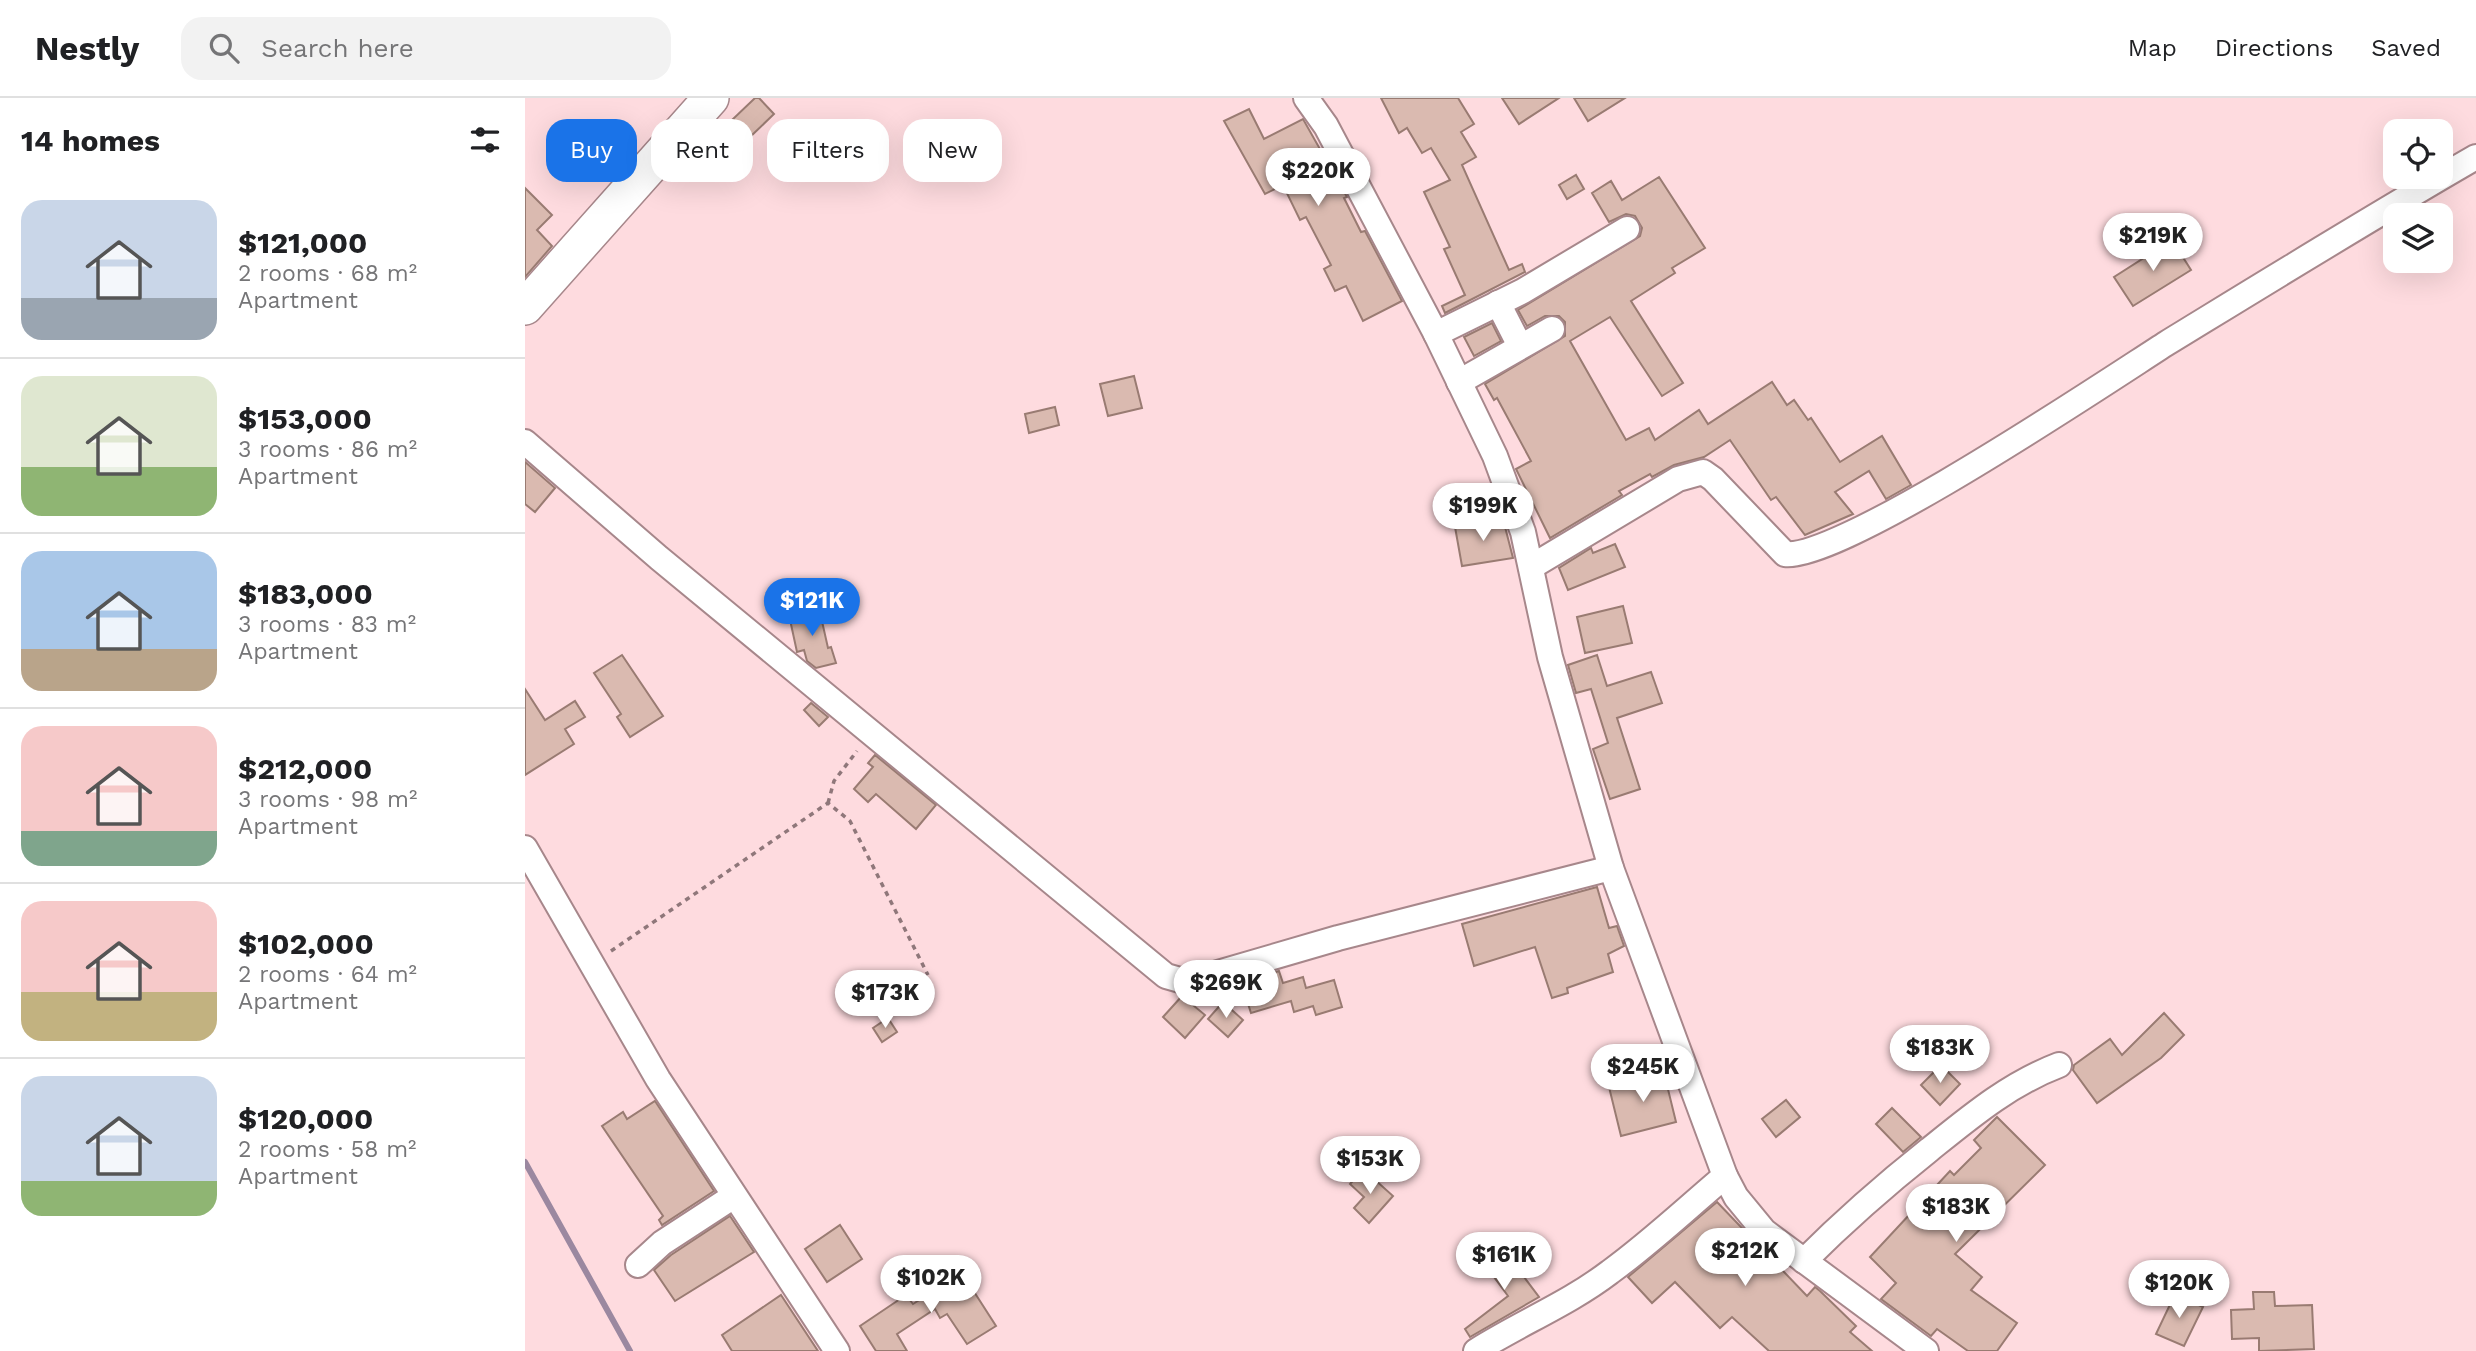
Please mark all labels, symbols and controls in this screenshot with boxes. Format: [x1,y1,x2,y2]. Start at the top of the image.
search box [181,17,671,80]
text: Nestly [35,29,139,68]
icon: search [205,29,243,67]
text: Search here [261,33,414,63]
text: Map [2128,34,2177,62]
text: Directions [2215,34,2333,62]
text: Saved [2371,34,2441,62]
chip: Buy [546,119,637,182]
chip: Rent [651,119,753,182]
chip: Filters [767,119,889,182]
chip: New [903,119,1002,182]
map controls [2383,119,2453,273]
button: locate [2383,119,2453,189]
icon: filters [466,121,504,159]
text: 14 homes [21,123,160,158]
pin: $220K [1269,148,1367,208]
text: $220K [1282,157,1354,184]
button: layers [2383,203,2453,273]
pin: $219K [2104,214,2202,273]
text: $219K [2119,222,2187,249]
text: $121,000 [238,225,367,260]
icon: home [77,228,161,312]
text: 2 rooms · 68 m² [238,260,417,287]
text: Apartment [238,287,358,314]
text: $153,000 [238,401,372,436]
icon: home [77,404,161,488]
text: 3 rooms · 86 m² [238,436,417,463]
text: Apartment [238,463,358,490]
pin: $199K [1434,484,1532,543]
text: $199K [1449,492,1517,519]
text: $183,000 [238,576,373,611]
pin: $121K [763,578,861,638]
icon: home [77,579,161,663]
text: $121K [780,587,844,614]
text: 3 rooms · 83 m² [238,611,416,638]
text: Apartment [238,638,358,665]
text: $212,000 [238,751,372,786]
icon: home [77,754,161,838]
text: 3 rooms · 98 m² [238,786,417,813]
text: Apartment [238,813,358,840]
text: $102,000 [238,926,374,961]
icon: home [77,929,161,1013]
pin: $269K [1177,960,1275,1020]
text: 2 rooms · 64 m² [238,961,417,988]
text: $269K [1190,969,1262,996]
pin: $173K [836,970,934,1030]
text: $173K [851,979,919,1006]
text: Apartment [238,988,358,1015]
pin: $183K [1891,1026,1989,1085]
text: $183K [1906,1034,1974,1061]
pin: $245K [1594,1044,1692,1104]
text: $245K [1607,1053,1679,1080]
text: $120,000 [238,1101,373,1136]
icon: home [77,1104,161,1188]
text: 2 rooms · 58 m² [238,1136,417,1163]
pin: $153K [1321,1136,1419,1196]
text: $153K [1336,1145,1404,1172]
text: Apartment [238,1163,358,1190]
pin: $183K [1907,1184,2005,1244]
text: $183K [1922,1193,1990,1220]
pin: $212K [1696,1228,1794,1288]
pin: $161K [1455,1232,1553,1292]
text: $212K [1711,1237,1779,1264]
text: $161K [1472,1241,1536,1268]
pin: $102K [882,1256,980,1315]
pin: $120K [2130,1260,2228,1320]
text: $102K [896,1264,966,1291]
text: $120K [2144,1269,2214,1296]

